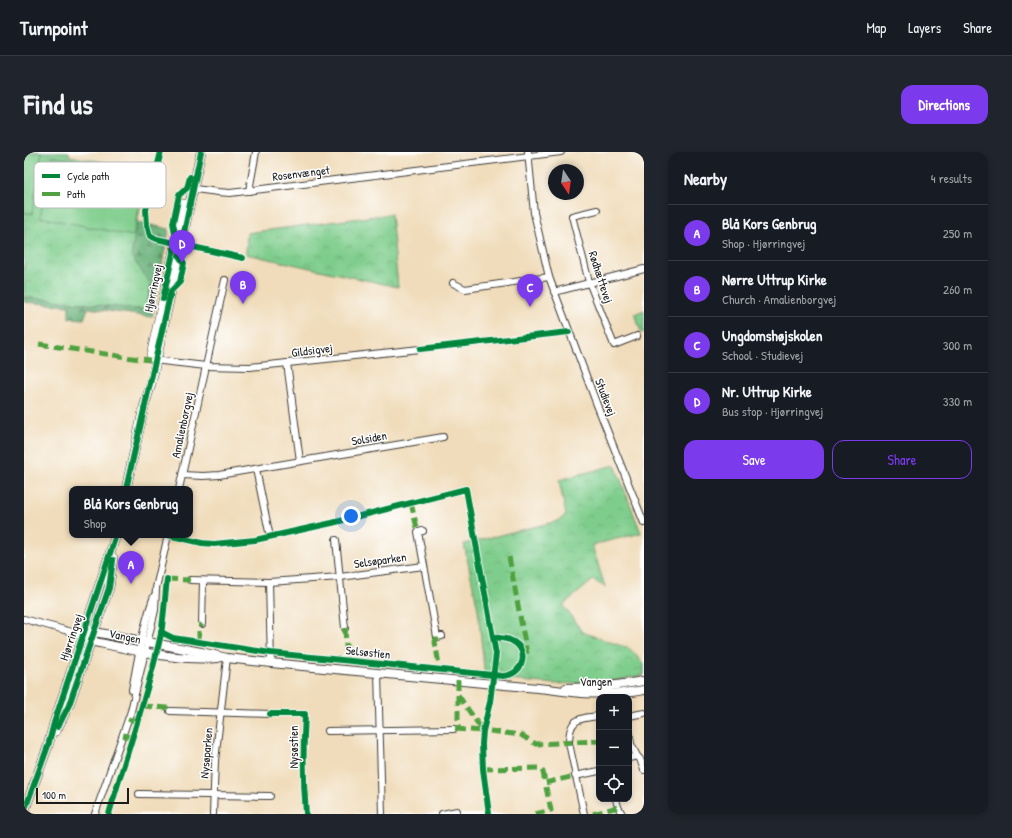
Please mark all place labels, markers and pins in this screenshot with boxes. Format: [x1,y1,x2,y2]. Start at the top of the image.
pin: D [169,230,195,263]
pin: B [230,271,256,304]
pin: C [517,274,543,307]
pin: A [118,551,144,584]

